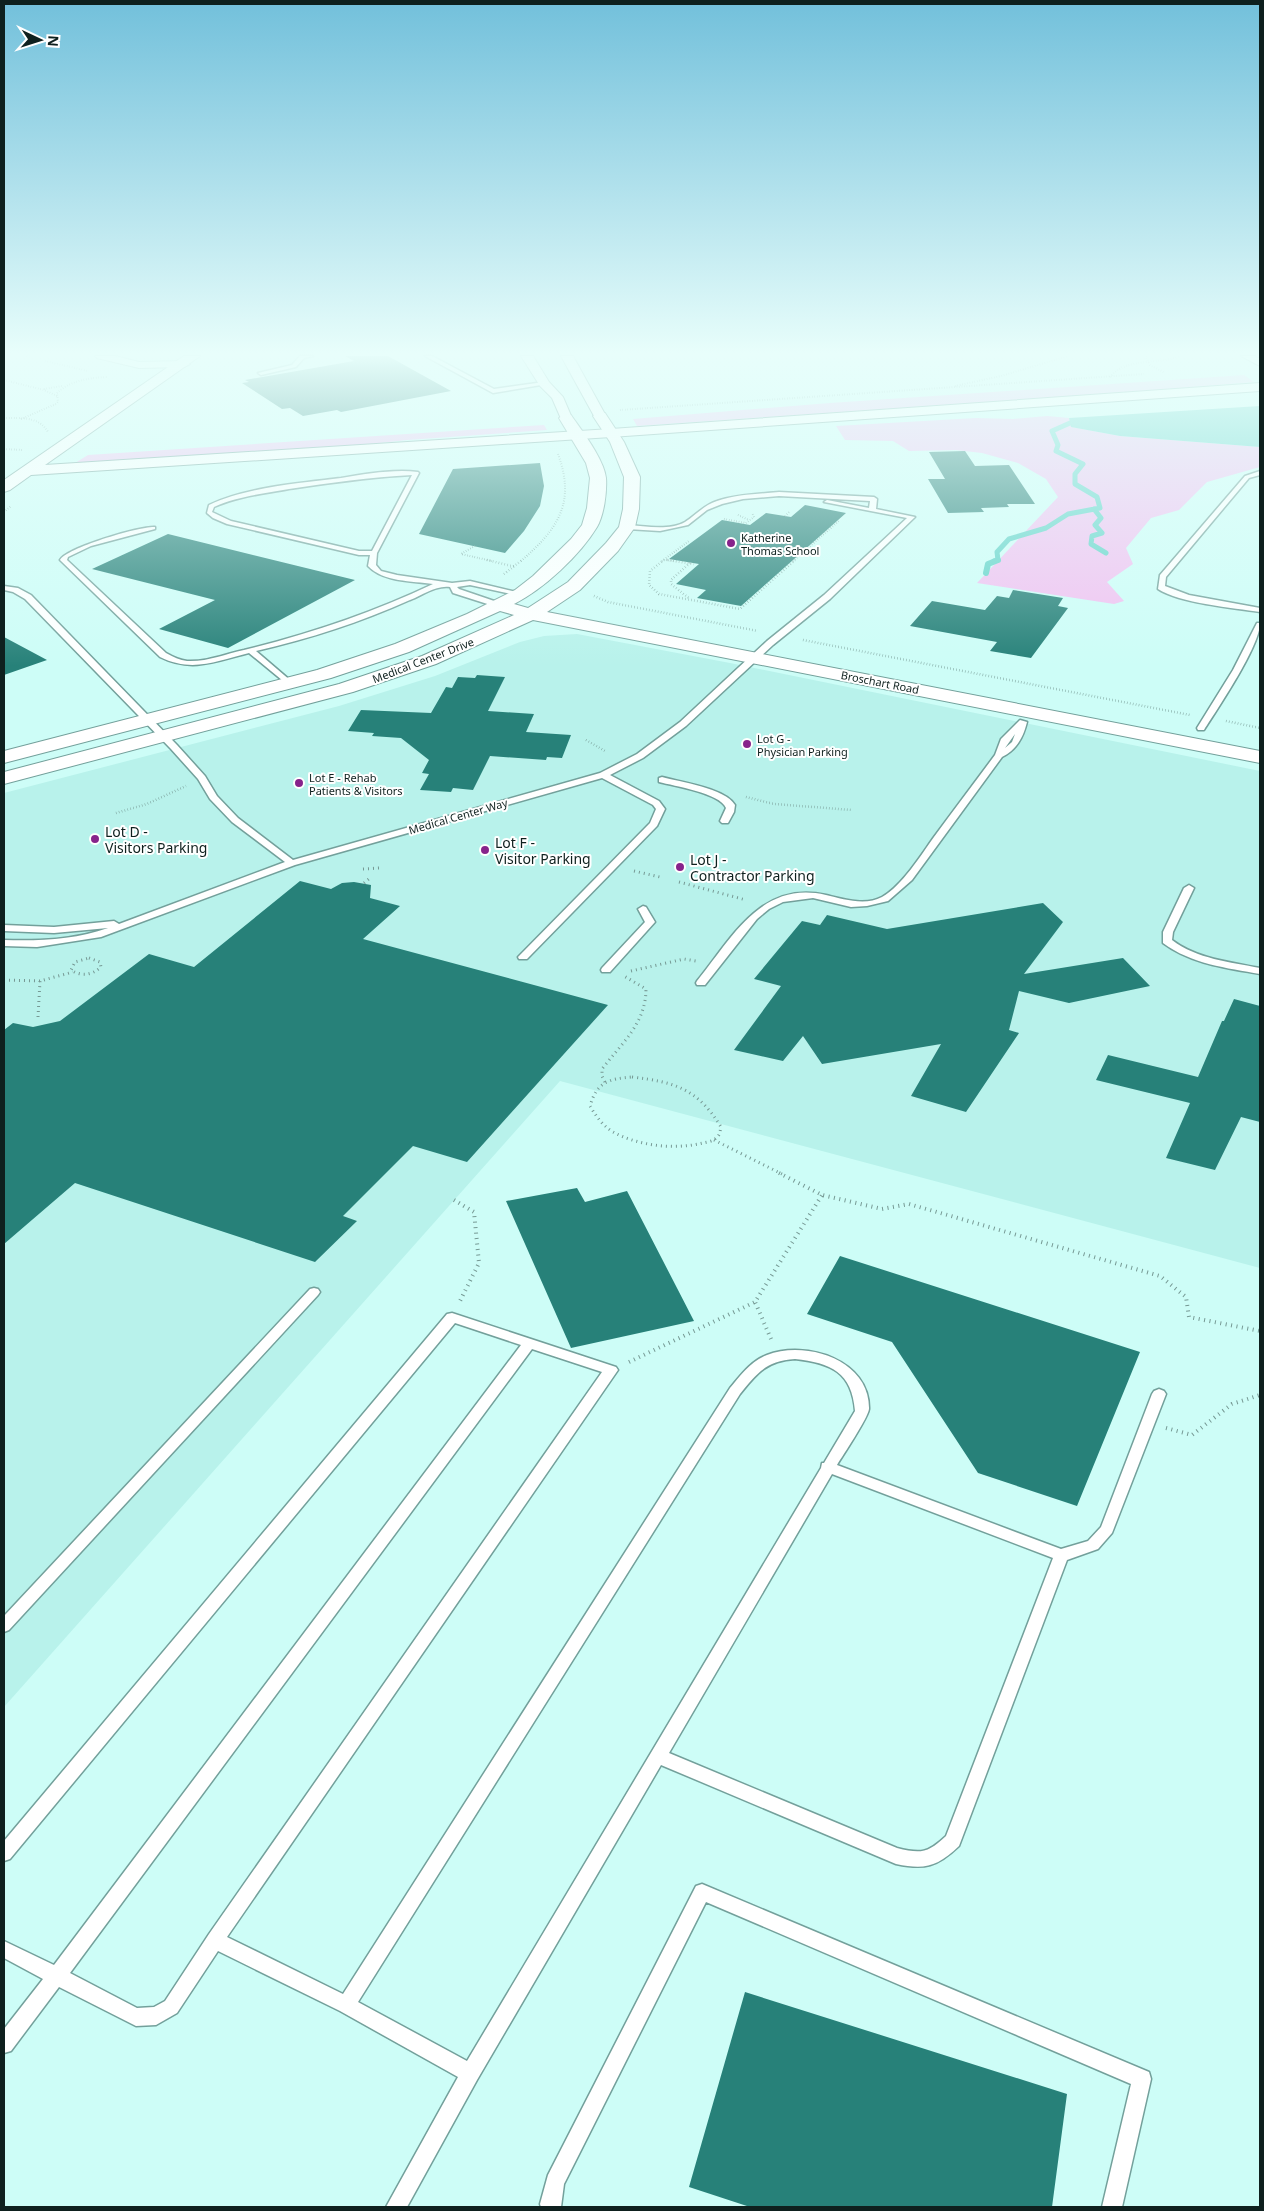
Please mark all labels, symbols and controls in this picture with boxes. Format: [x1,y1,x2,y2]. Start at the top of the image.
north arrow [15,15,65,65]
text: N [44,35,63,47]
place label: Katherine Thomas School [741,530,819,558]
marker: Katherine Thomas School [725,537,737,549]
street label: Medical Center Drive [370,634,476,686]
street label: Broschart Road [840,667,920,697]
place label: Lot G - Physician Parking [757,731,848,759]
marker: Lot G - Physician Parking [741,738,753,750]
place label: Lot E - Rehab Patients & Visitors [309,770,403,798]
marker: Lot E - Rehab Patients & Visitors [293,777,305,789]
street label: Medical Center Way [407,795,510,837]
place label: Lot D - Visitors Parking [105,822,207,857]
marker: Lot D - Visitors Parking [89,833,101,845]
place label: Lot F - Visitor Parking [495,833,591,868]
marker: Lot F - Visitor Parking [479,844,491,856]
place label: Lot J - Contractor Parking [690,850,815,885]
marker: Lot J - Contractor Parking [674,861,686,873]

